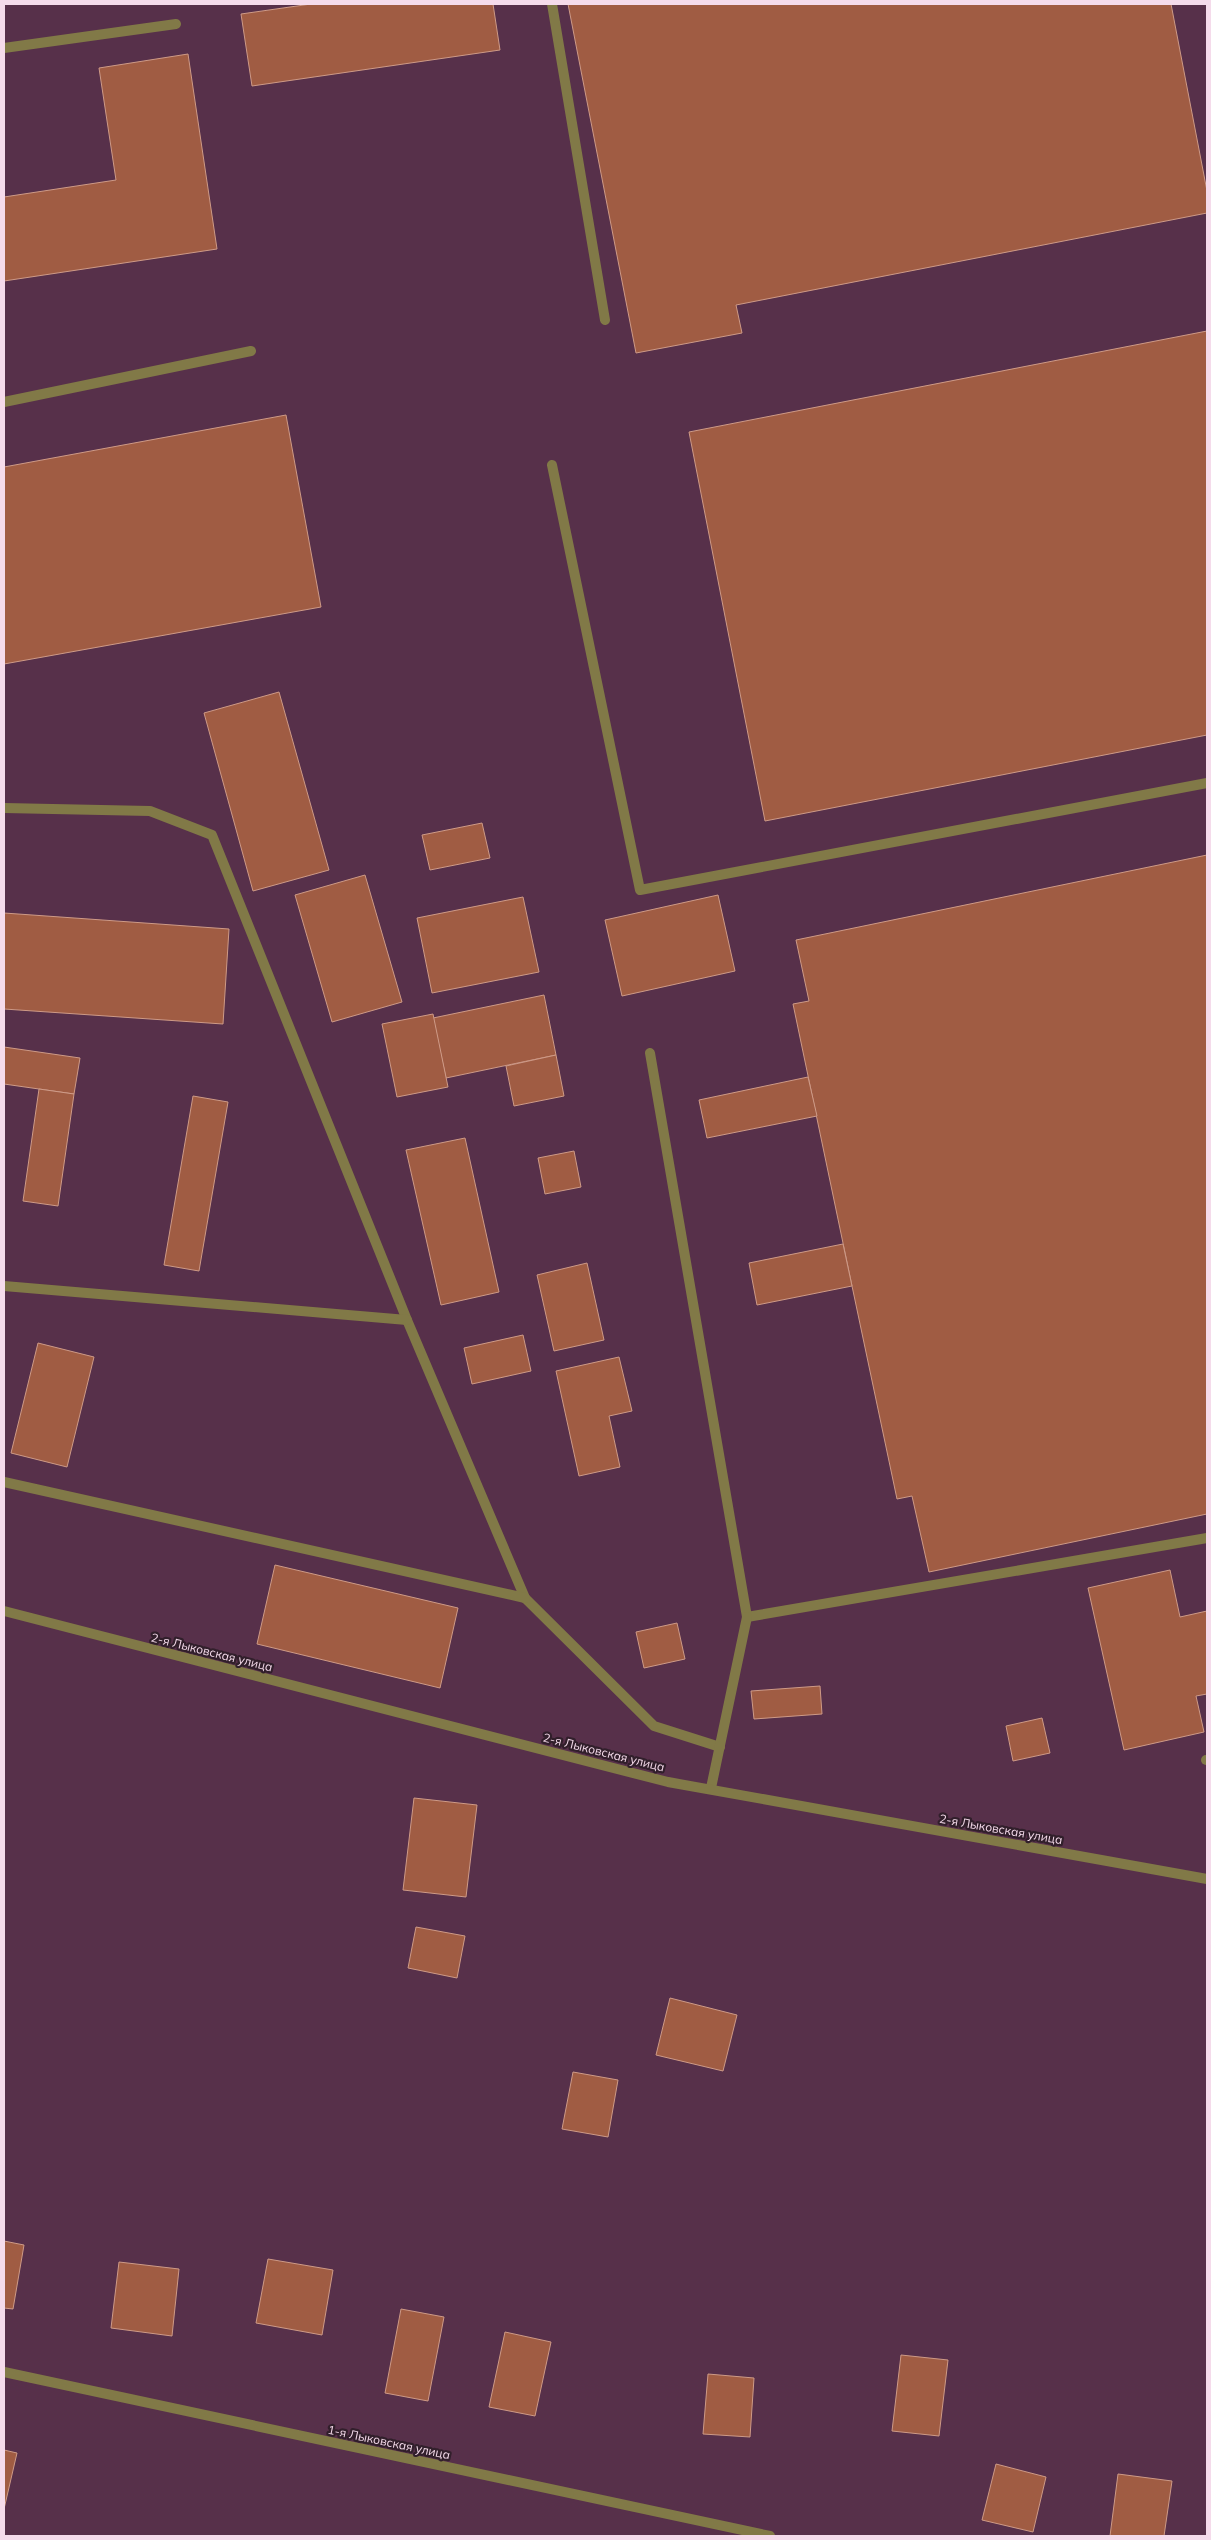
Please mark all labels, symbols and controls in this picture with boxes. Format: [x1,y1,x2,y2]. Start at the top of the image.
street label: 2-я Лыковская улица [150,1630,274,1674]
street label: 2-я Лыковская улица [542,1730,666,1774]
street label: 2-я Лыковская улица [938,1811,1064,1847]
street label: 1-я Лыковская улица [326,2422,452,2462]

